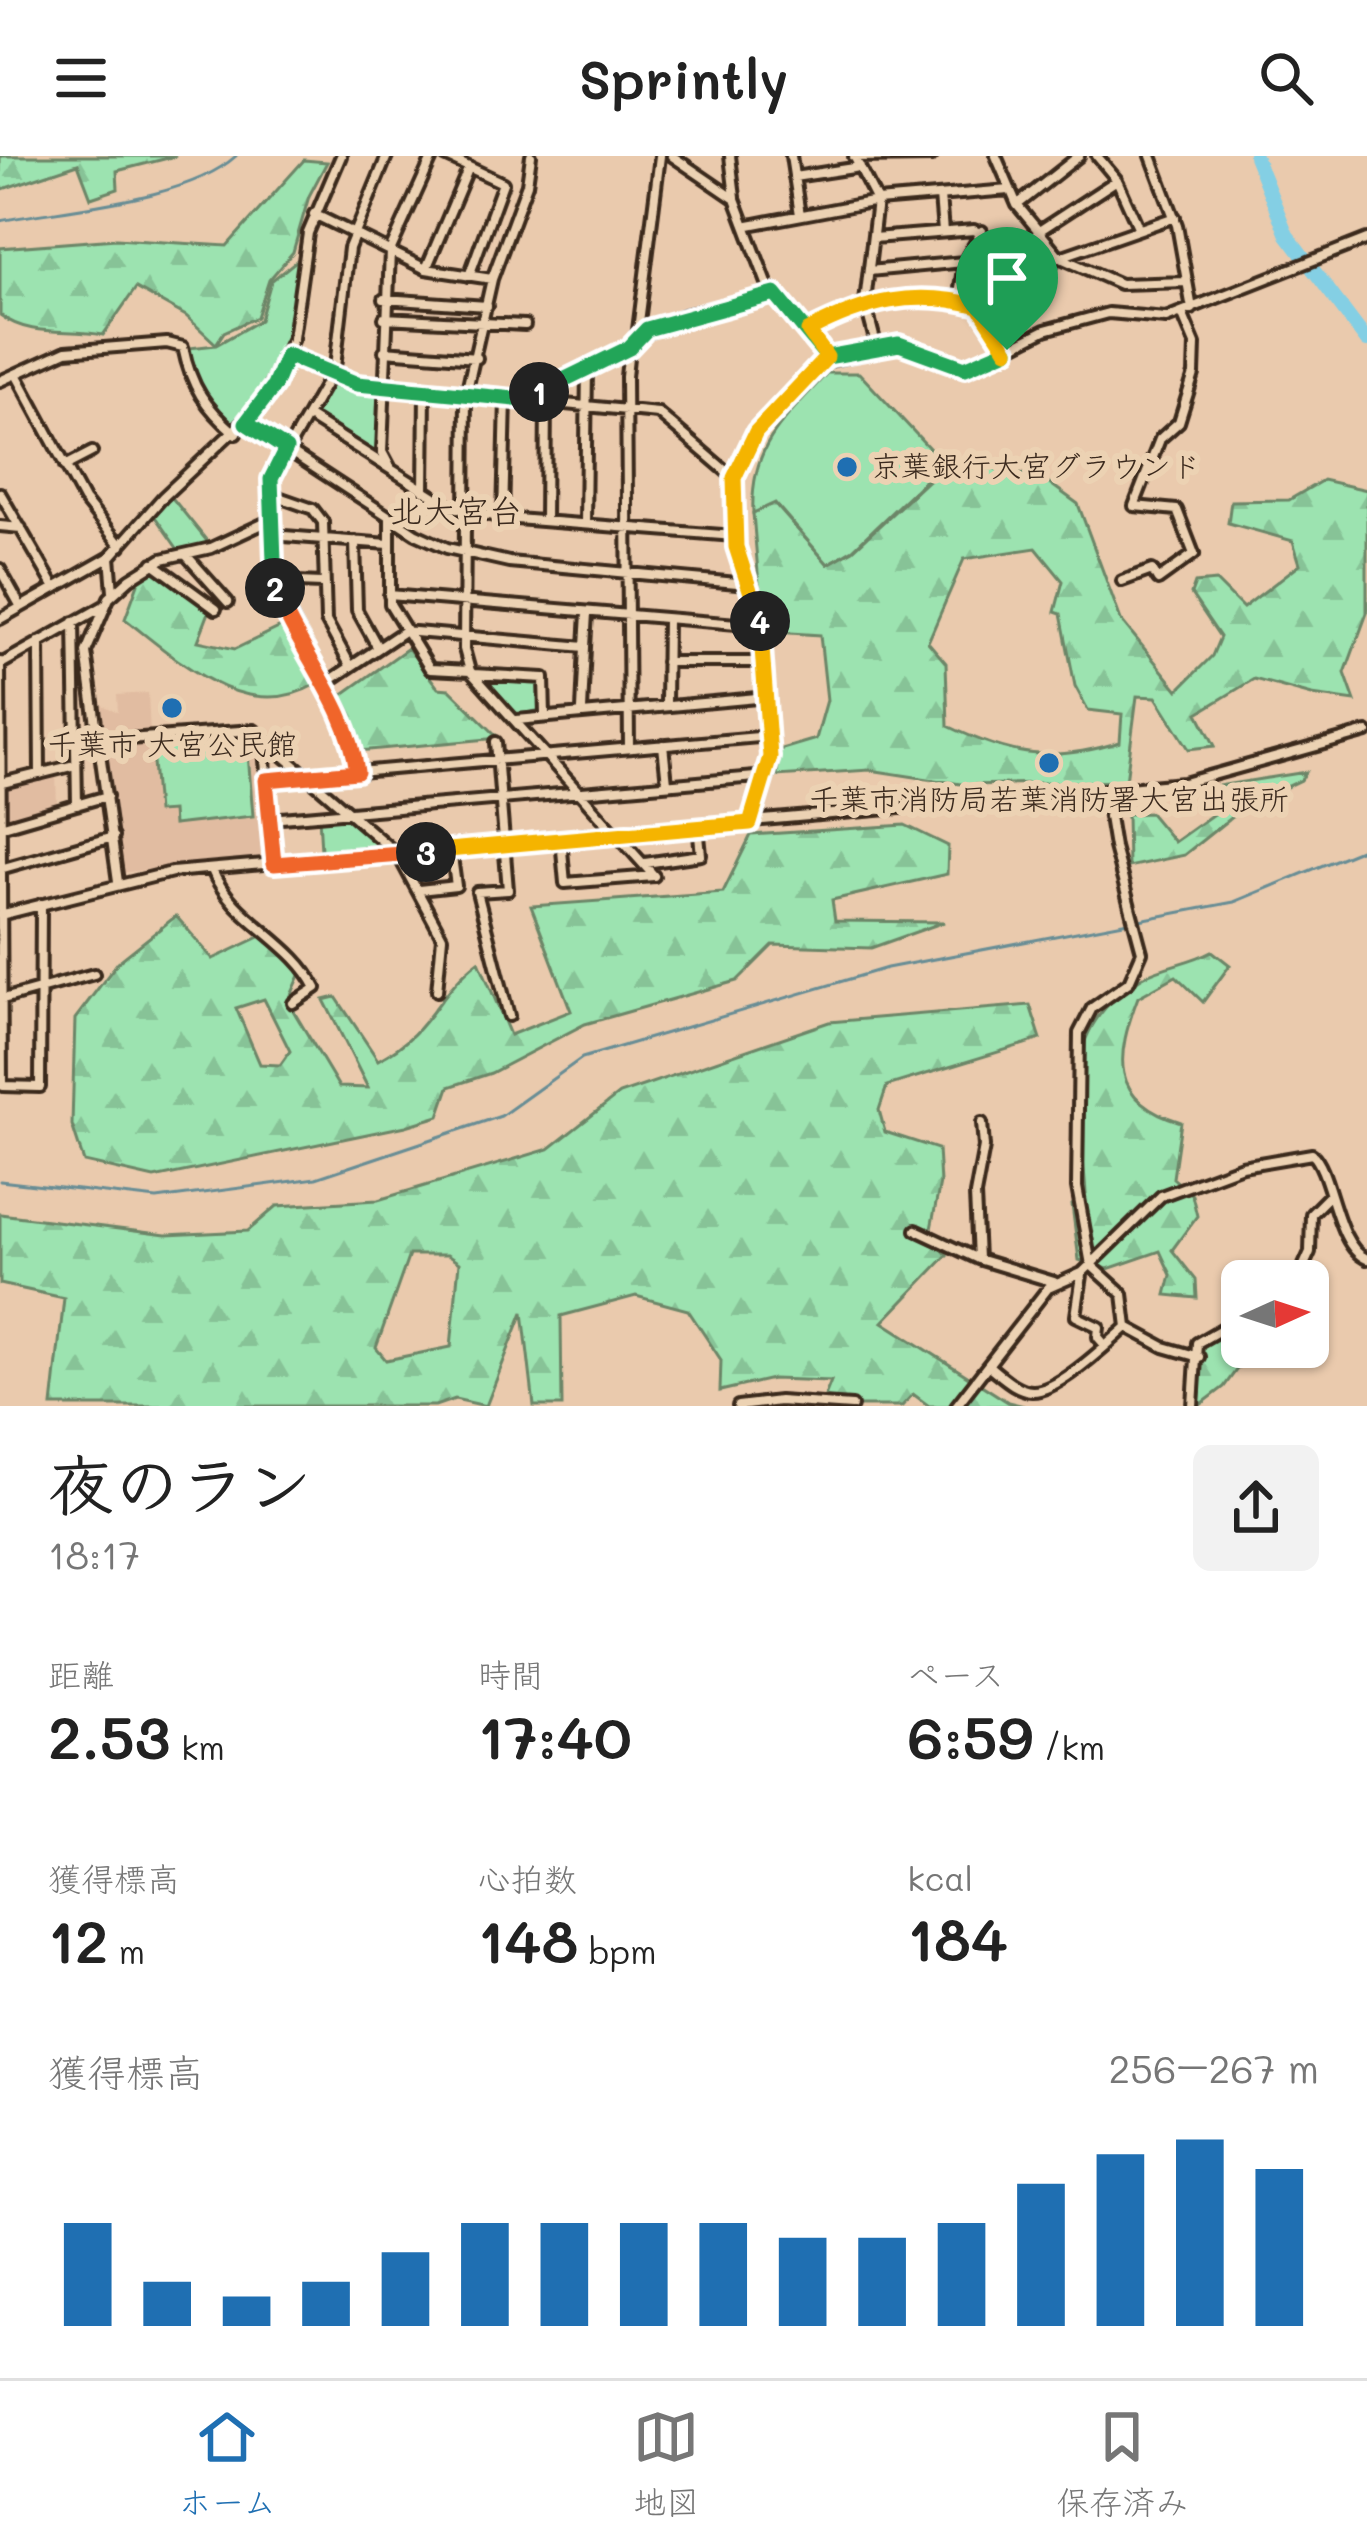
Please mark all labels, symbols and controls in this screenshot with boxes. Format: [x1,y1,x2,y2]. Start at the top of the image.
text: Sprintly [579,43,788,114]
icon: menu [48,45,114,111]
icon: search [1253,45,1319,111]
pin [956,227,1058,350]
icon: arrive [974,245,1040,311]
pin: 1 [509,362,569,422]
text: 1 [532,370,546,413]
place label: 京葉銀行大宮グラウンド [871,445,1201,485]
marker: 京葉銀行大宮グラウンド [834,454,860,480]
district label: 北大宮台 [390,488,522,531]
pin: 2 [245,558,305,618]
text: 2 [266,566,284,609]
pin: 4 [730,591,790,651]
text: 4 [750,599,770,642]
marker: 千葉市 大宮公民館 [159,695,185,721]
place label: 千葉市 大宮公民館 [47,723,297,763]
marker: 千葉市消防局若葉消防署大宮出張所 [1036,750,1062,776]
place label: 千葉市消防局若葉消防署大宮出張所 [809,778,1289,818]
pin: 3 [396,822,456,882]
text: 3 [416,830,436,873]
north arrow [1221,1260,1329,1368]
map controls [1221,1260,1329,1368]
text: 夜のラン [48,1440,312,1526]
button: share [1193,1445,1319,1571]
text: 18:17 [48,1528,140,1579]
text: 距離 [48,1652,114,1695]
text: 時間 [478,1652,544,1695]
text: ペース [907,1652,1004,1695]
text: 2.53 [48,1697,170,1775]
text: 17:40 [478,1697,632,1775]
text: 6:59 [907,1697,1033,1775]
text: km [170,1725,225,1768]
text: /km [1033,1725,1105,1768]
text: 獲得標高 [48,1856,180,1899]
text: 心拍数 [478,1856,577,1899]
text: kcal [907,1856,973,1899]
text: 184 [907,1899,1008,1977]
text: 12 [48,1901,108,1979]
text: 148 [478,1901,578,1979]
text: m [108,1929,145,1972]
text: bpm [578,1929,657,1972]
text: 256–267 m [1109,2042,1319,2093]
text: 獲得標高 [48,2046,204,2097]
tab: ホーム [179,2404,276,2524]
tab: 地図 [633,2404,699,2524]
tab: 保存済み [1056,2404,1188,2524]

